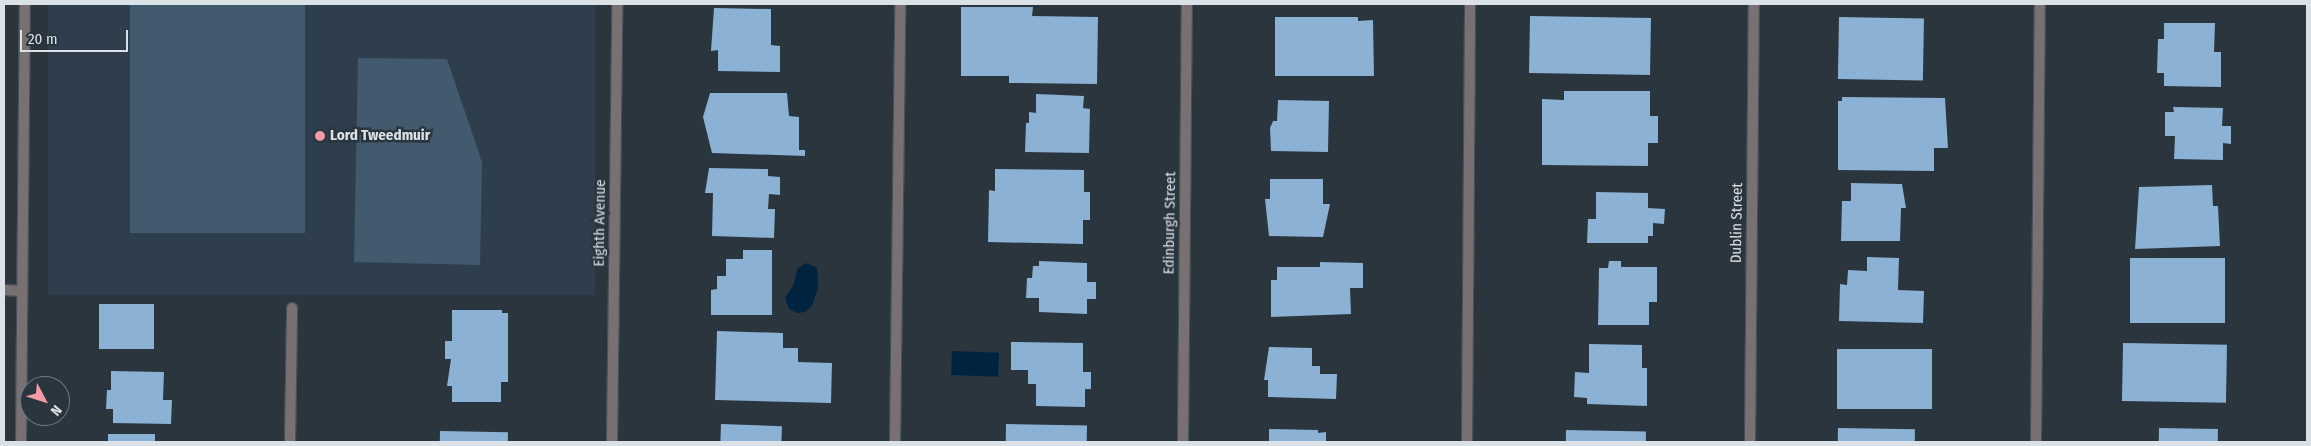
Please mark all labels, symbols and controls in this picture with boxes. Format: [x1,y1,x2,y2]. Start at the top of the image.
scale bar [22,20,130,52]
text: 20 m [28,30,58,48]
place label: Lord Tweedmuir [330,127,430,145]
marker: Lord Tweedmuir [314,130,326,142]
street label: Edinburgh Street [1160,172,1180,274]
street label: Eighth Avenue [590,179,610,267]
street label: Dublin Street [1727,183,1747,263]
north arrow [20,376,70,426]
text: N [47,402,65,419]

